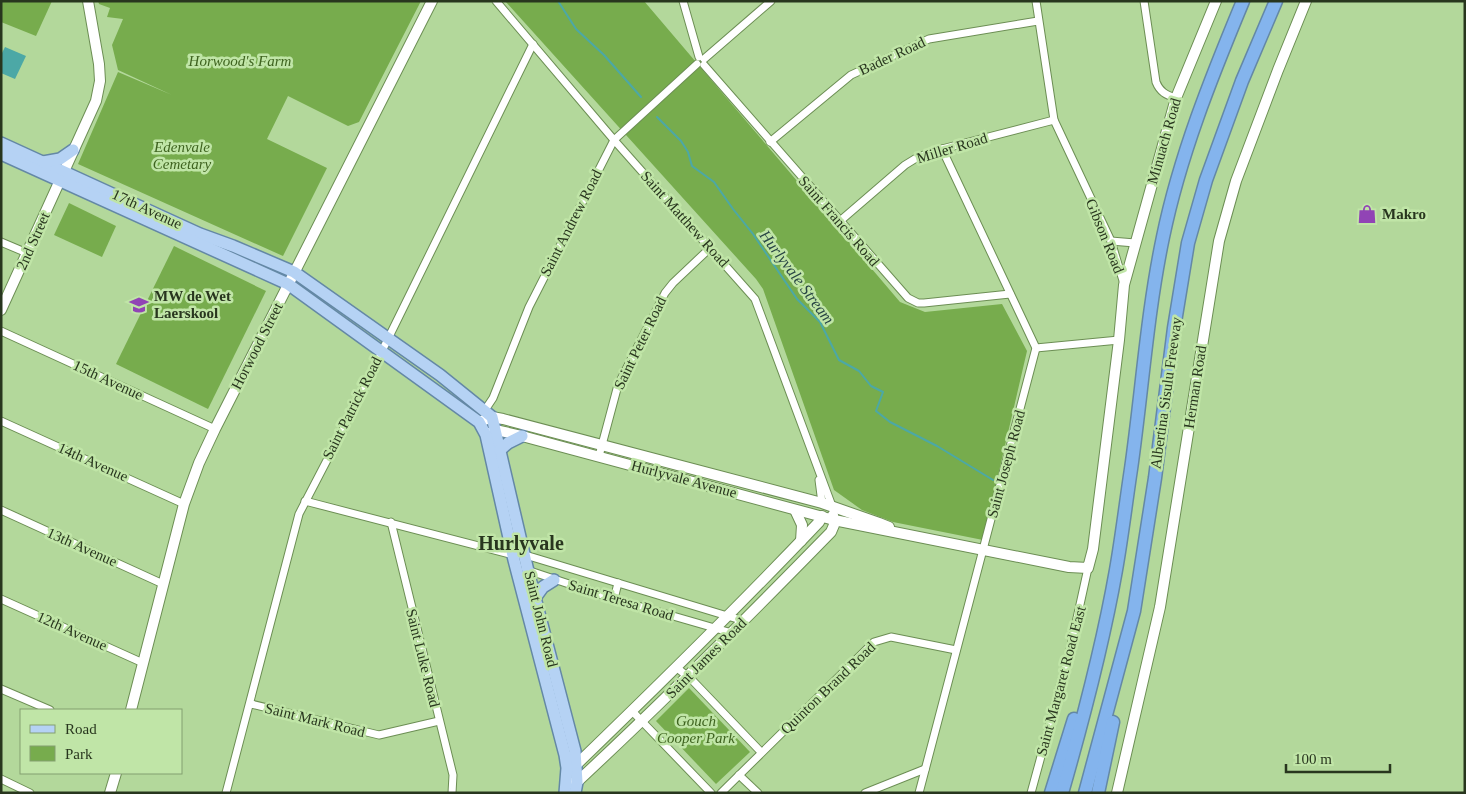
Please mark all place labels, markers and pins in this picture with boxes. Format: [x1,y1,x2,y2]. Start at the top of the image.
shop icon: Makro [1356,203,1378,225]
place label: Makro [1382,206,1426,222]
place label: MW de Wet Laerskool [154,288,231,321]
school or university icon: MW de Wet Laerskool [128,294,150,316]

